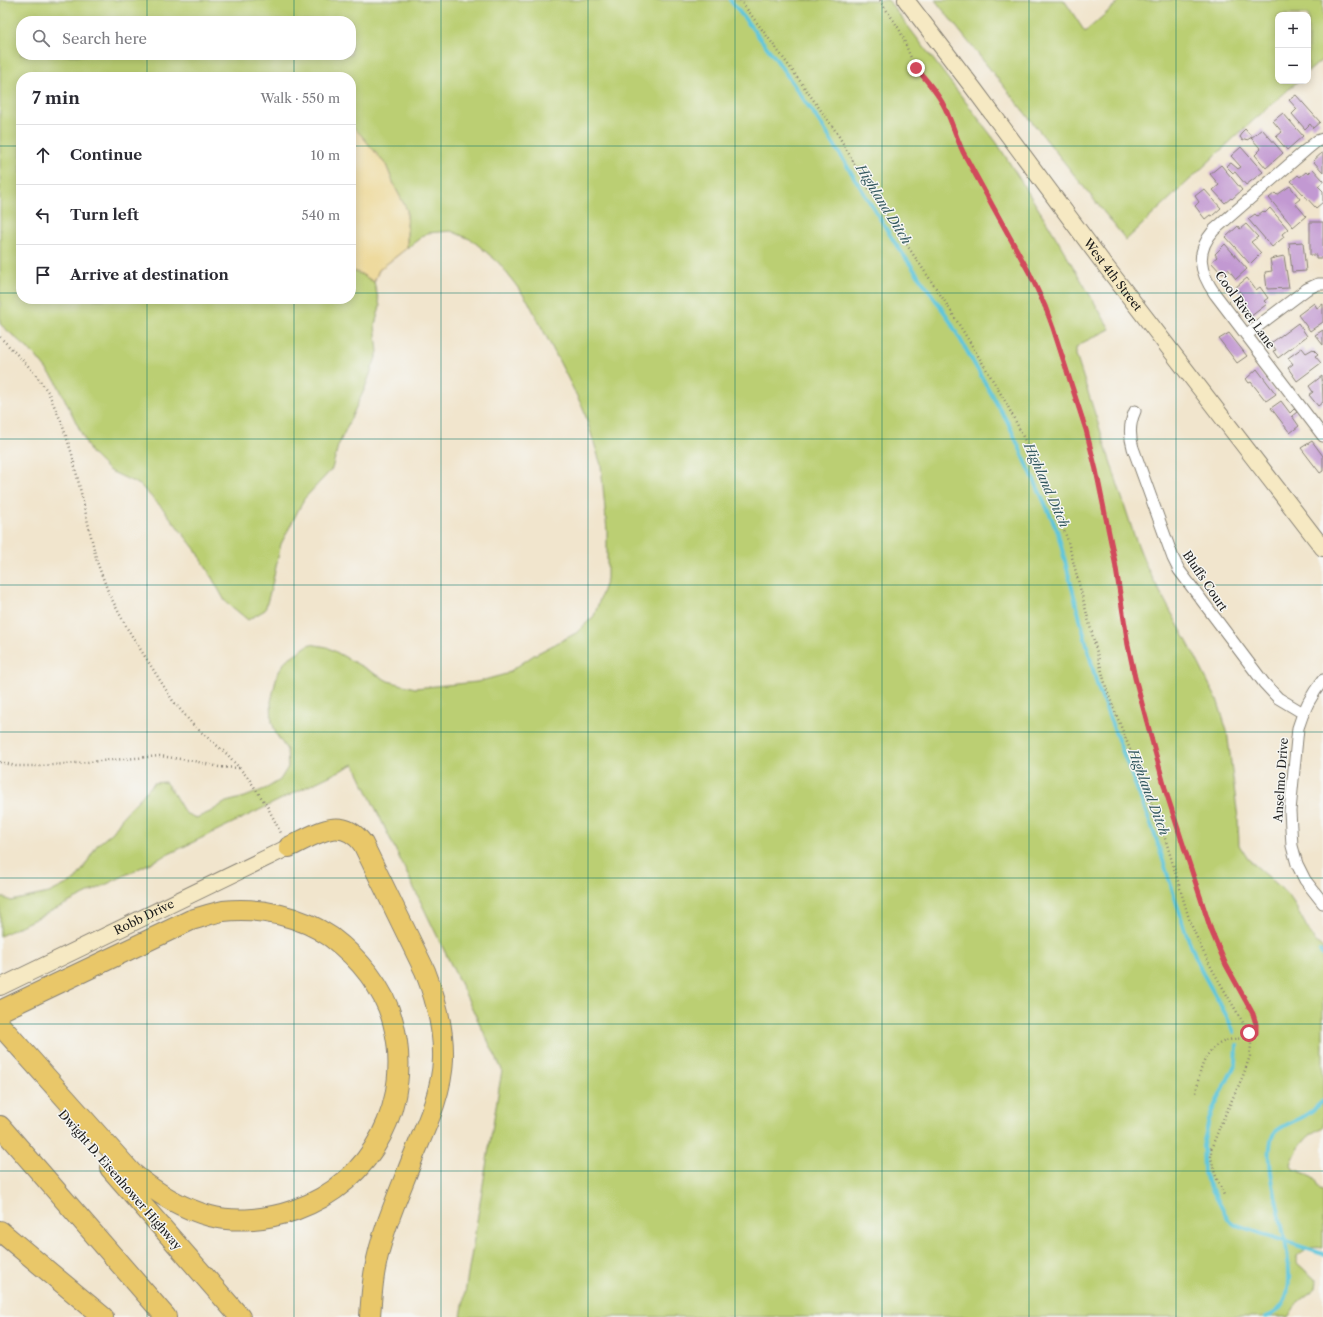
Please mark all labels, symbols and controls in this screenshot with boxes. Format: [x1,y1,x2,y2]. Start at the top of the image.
map controls [1275,12,1311,84]
button: + [1275,12,1311,48]
search box [16,16,356,60]
icon: search [30,27,52,49]
text: Search here [62,29,147,48]
button: − [1275,48,1311,84]
route end [907,59,925,77]
text: 7 min [32,88,80,108]
text: Walk · 550 m [260,90,340,106]
icon: ahead [32,144,54,166]
text: Continue [70,145,142,164]
text: 10 m [311,147,340,163]
water label: Highland Ditch [852,160,915,247]
icon: left [32,204,54,226]
text: Turn left [70,205,139,224]
text: 540 m [302,207,340,223]
street label: West 4th Street [1080,235,1146,315]
icon: arrive [32,264,54,286]
text: Arrive at destination [70,265,229,284]
street label: Cool River Lane [1212,268,1279,352]
water label: Highland Ditch [1021,439,1073,530]
street label: Bluffs Court [1180,548,1231,614]
street label: Anselmo Drive [1270,737,1291,824]
water label: Highland Ditch [1125,745,1173,838]
street label: Robb Drive [111,896,177,938]
route start [1240,1024,1258,1042]
street label: Dwight D. Eisenhower Highway [56,1107,185,1253]

